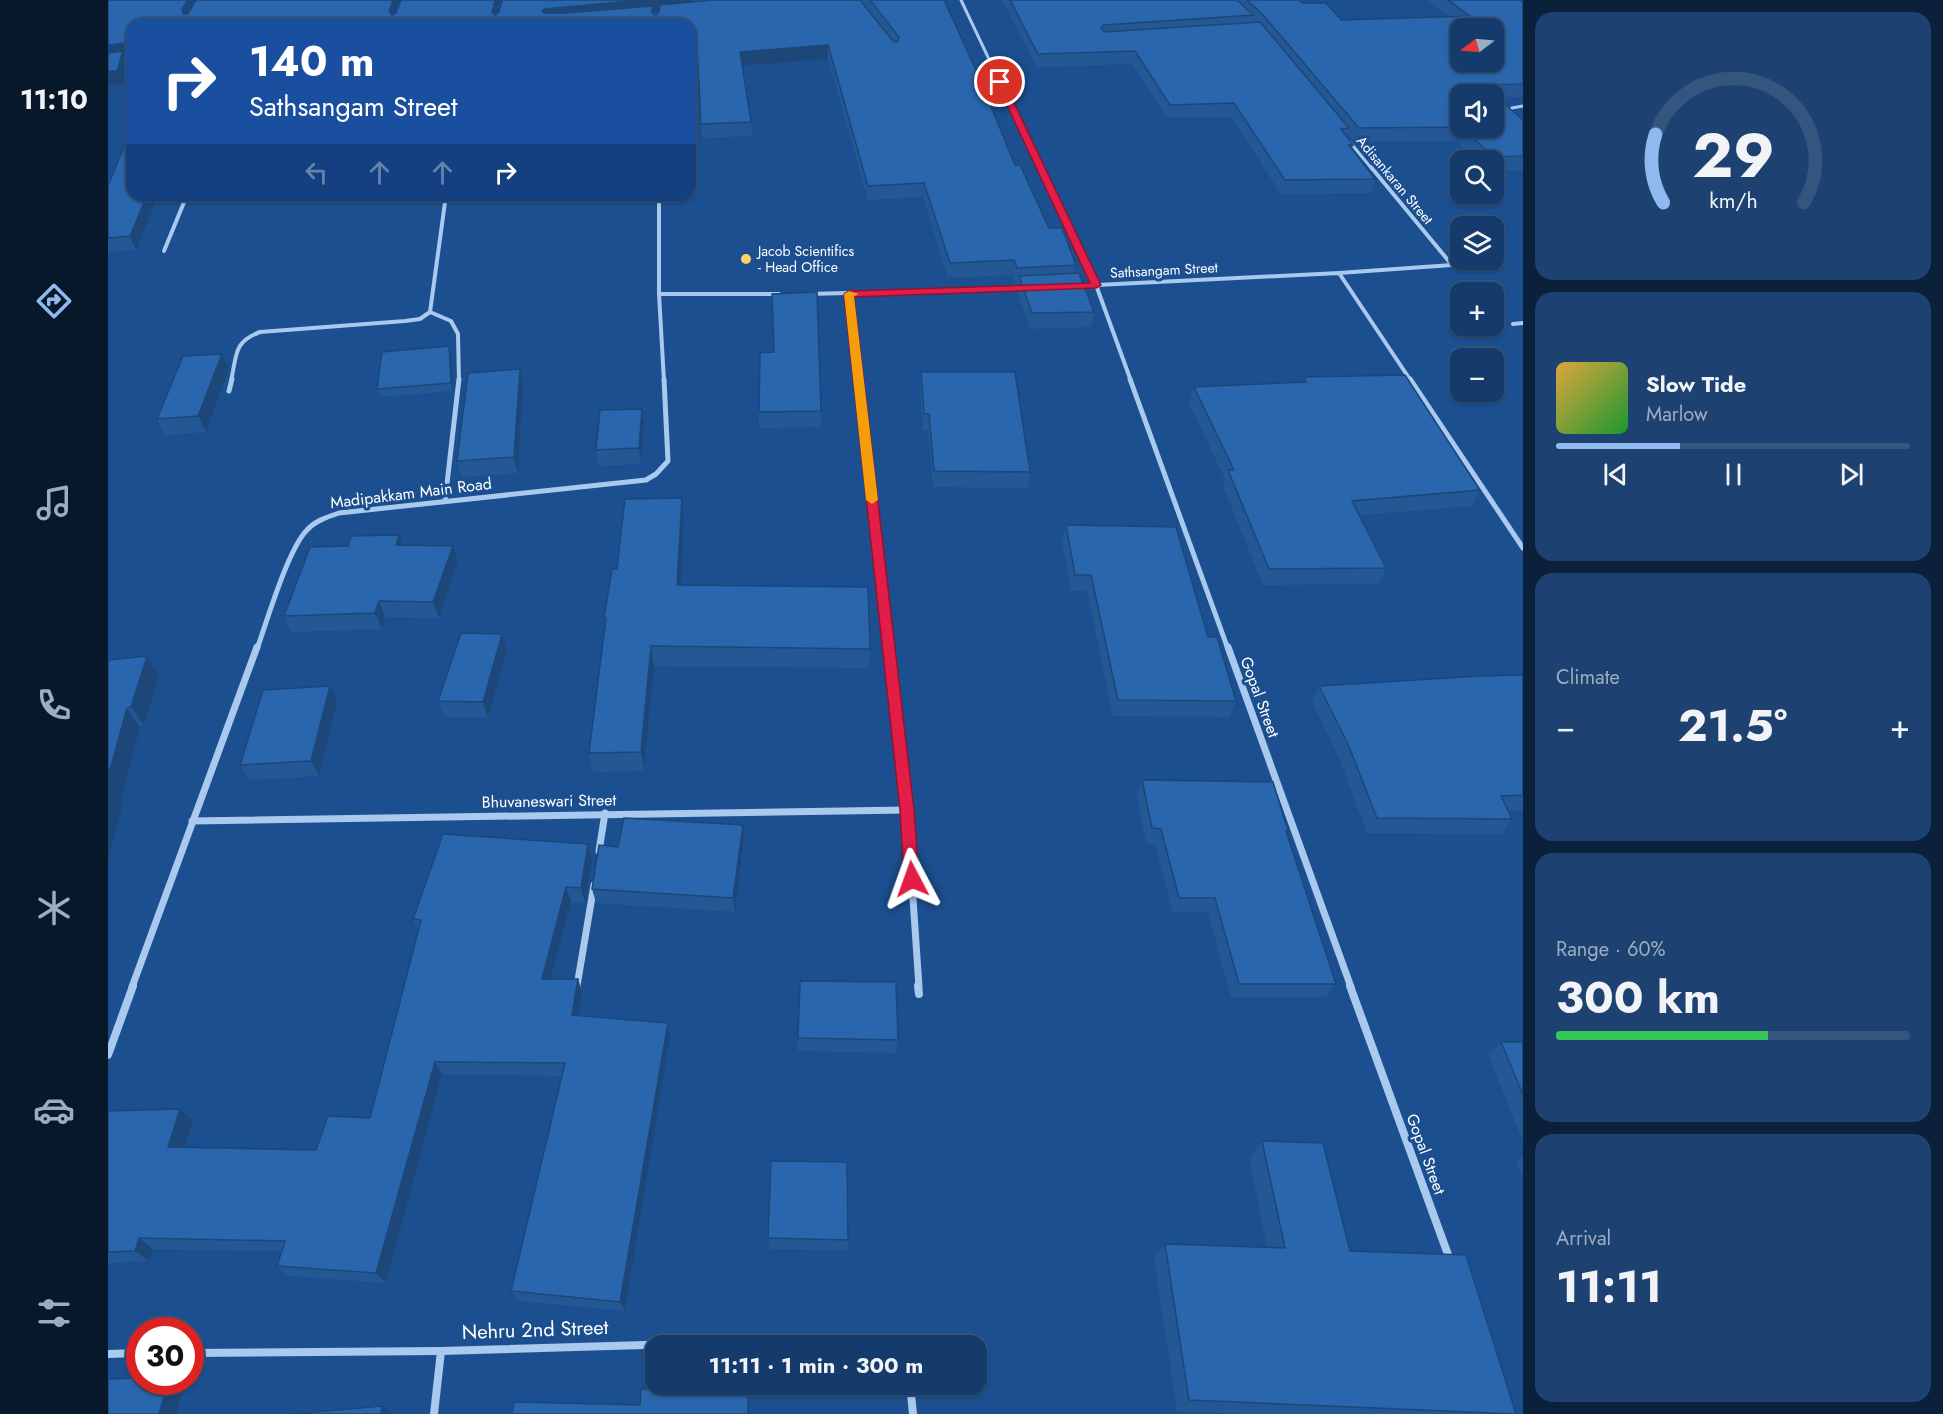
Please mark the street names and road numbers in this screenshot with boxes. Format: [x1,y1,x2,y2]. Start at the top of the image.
street label: Adisankaran Street [1352,131,1438,229]
street label: Sathsangam Street [1110,257,1219,283]
street label: Madipakkam Main Road [329,472,493,514]
street label: Gopal Street [1235,653,1285,741]
street label: Bhuvaneswari Street [481,788,617,814]
street label: Gopal Street [1401,1110,1451,1198]
street label: Nehru 2nd Street [461,1313,609,1347]

